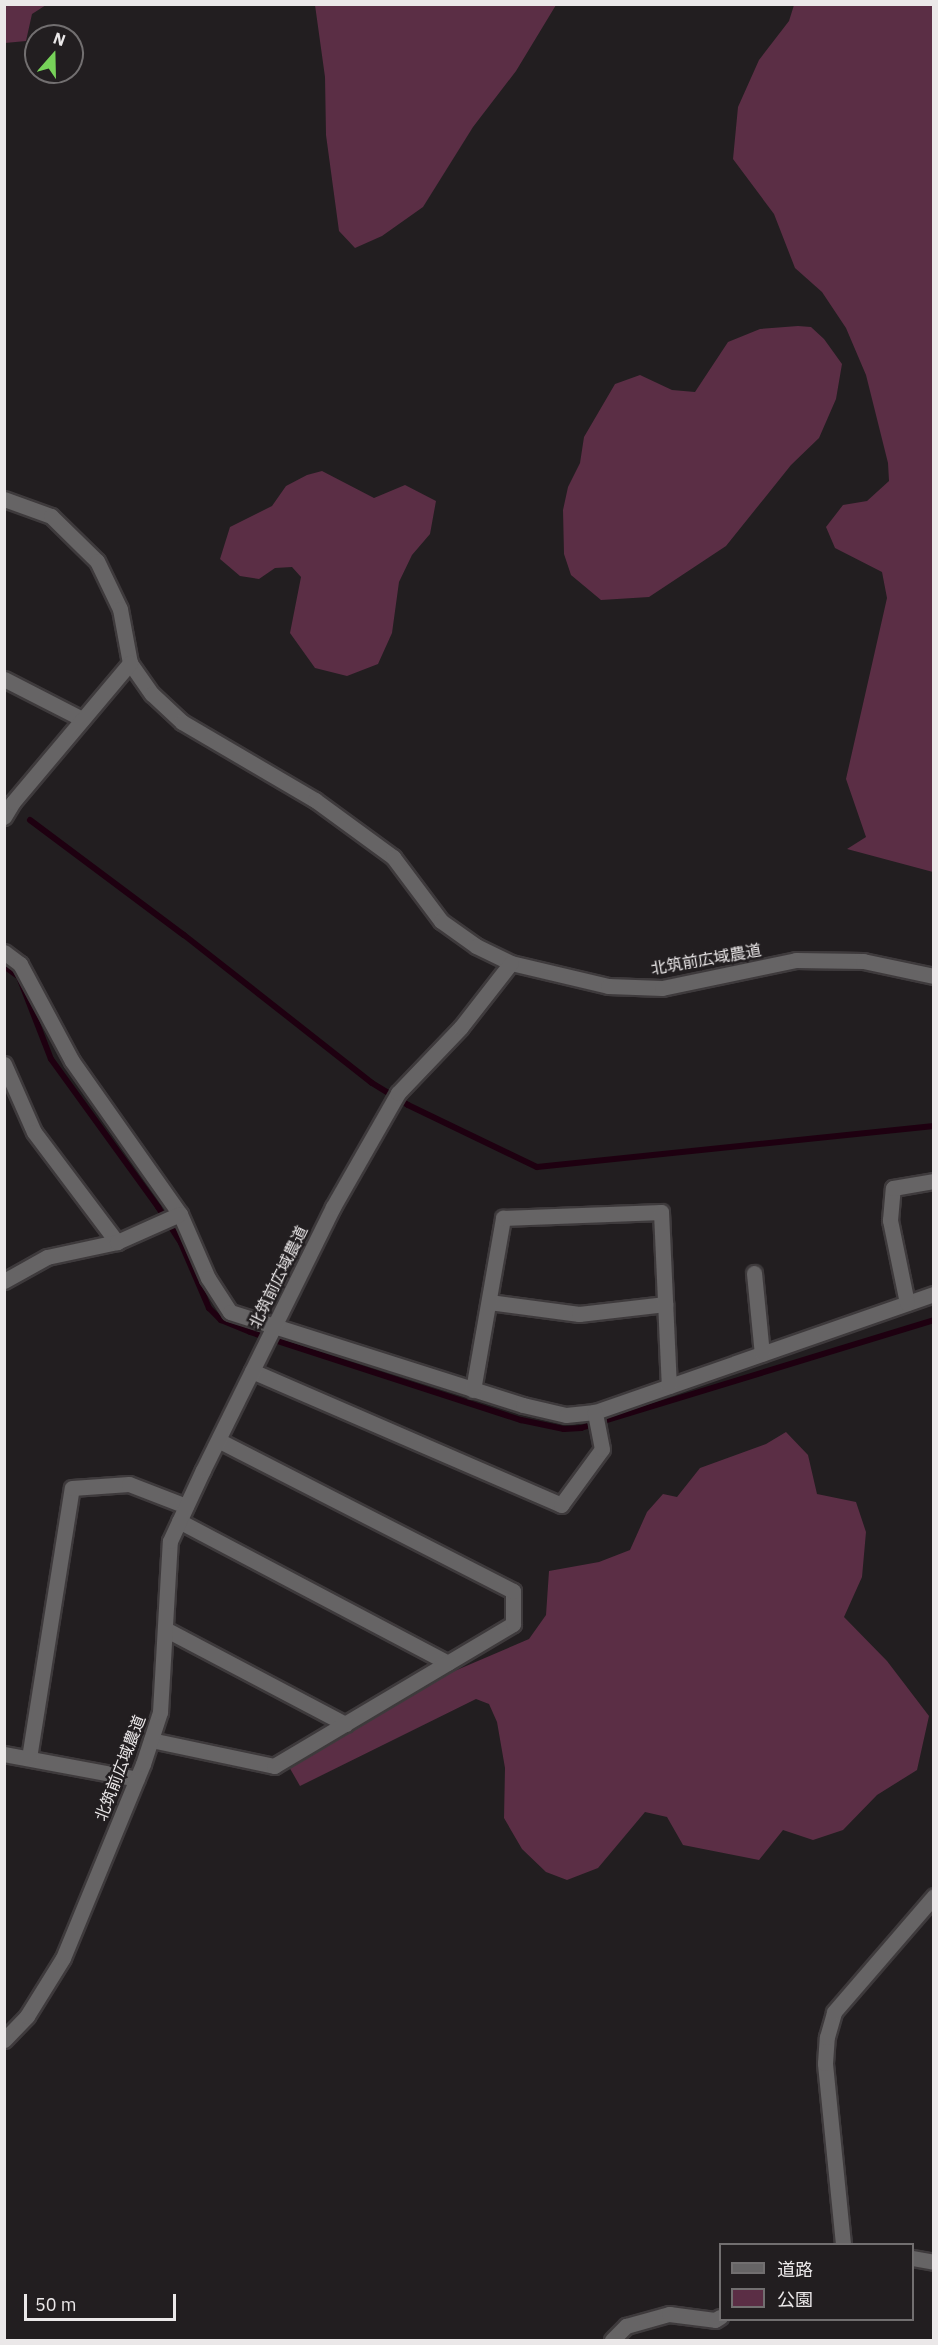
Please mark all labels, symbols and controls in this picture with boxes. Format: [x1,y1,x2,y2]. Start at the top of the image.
north arrow [24,24,84,84]
text: N [51,28,68,50]
street label: 北筑前広域農道 [649,940,763,978]
street label: 北筑前広域農道 [245,1222,311,1332]
street label: 北筑前広域農道 [91,1712,149,1824]
legend [719,2243,914,2321]
text: 道路 [777,2258,813,2281]
scale bar [27,2282,178,2320]
text: 公園 [777,2288,813,2311]
text: 50 m [35,2293,77,2316]

